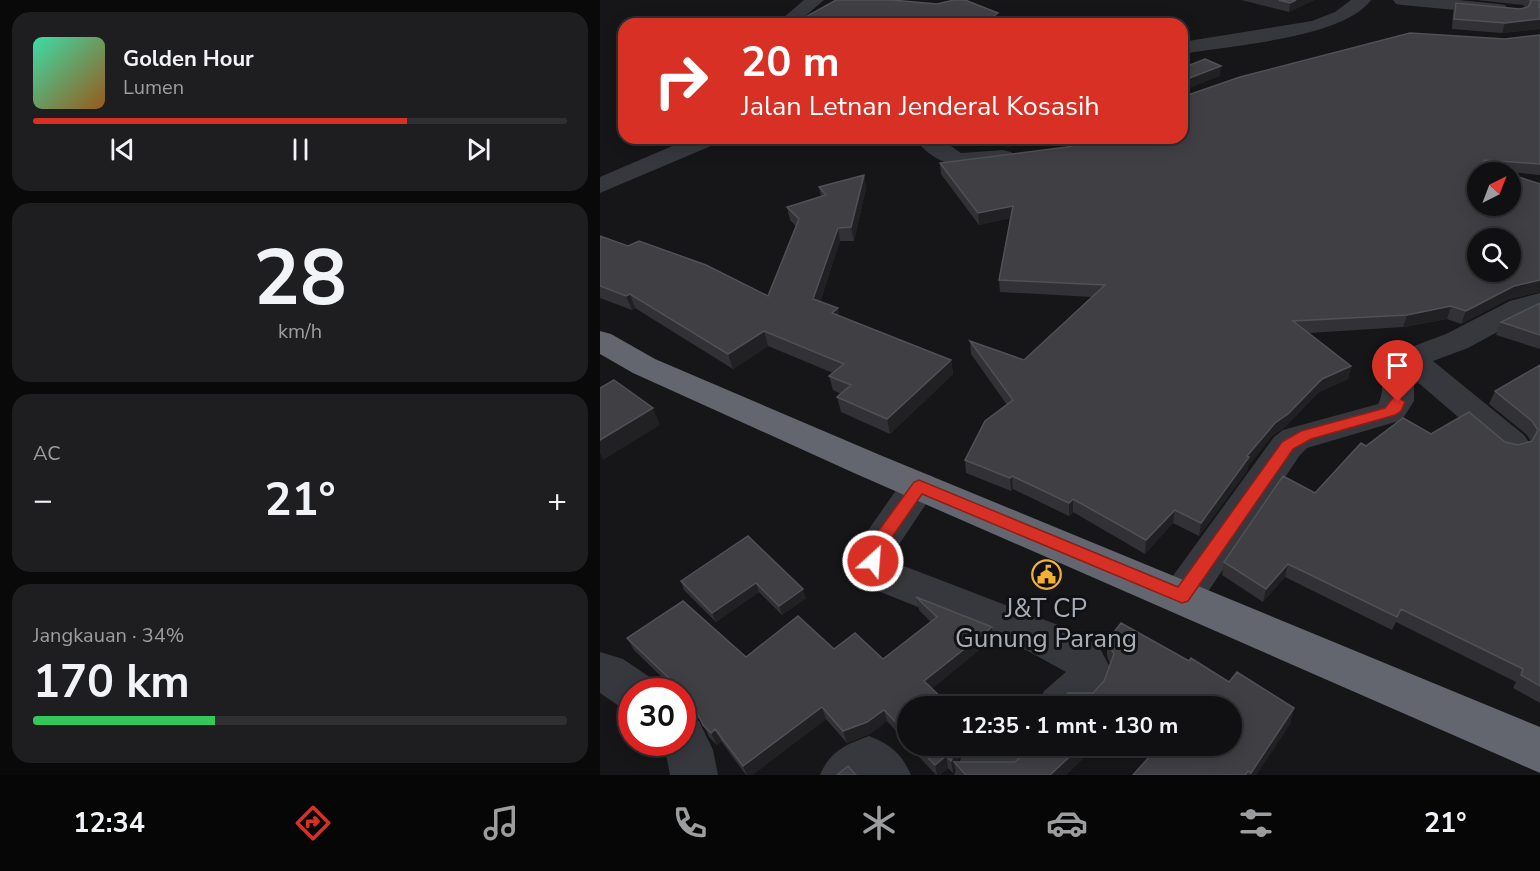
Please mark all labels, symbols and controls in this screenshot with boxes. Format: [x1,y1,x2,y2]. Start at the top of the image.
text: 20 m [741,34,840,91]
icon: right [642,42,720,120]
text: Golden Hour [123,44,254,74]
text: Lumen [123,74,184,101]
text: Jalan Letnan Jenderal Kosasih [741,88,1100,125]
icon: previous [106,133,139,166]
icon: pause [284,133,317,166]
icon: next [462,133,495,166]
north arrow [1467,162,1521,216]
map controls [1467,162,1521,282]
text: 28 [253,225,347,332]
button: search [1467,228,1521,282]
text: km/h [278,318,322,345]
pin [1372,340,1423,402]
icon: arrive [1381,349,1414,382]
text: AC [33,440,61,467]
text: 21° [264,470,336,531]
text: − [33,478,53,523]
text: + [547,478,567,523]
position arrow [841,529,905,593]
public building icon: J&T CP Gunung Parang [1030,558,1062,590]
place label: J&T CP Gunung Parang [955,591,1137,656]
text: Jangkauan · 34% [33,622,184,649]
text: 170 km [33,652,190,713]
speed limit sign: 30 [618,678,696,756]
text: 12:35 · 1 mnt · 130 m [961,711,1178,741]
icon: directions [292,802,334,844]
icon: music [480,802,522,844]
icon: phone [669,802,711,844]
icon: climate [858,802,900,844]
icon: car [1046,802,1088,844]
icon: filters [1235,802,1277,844]
text: 12:34 [73,805,145,842]
text: 21° [1424,805,1467,842]

